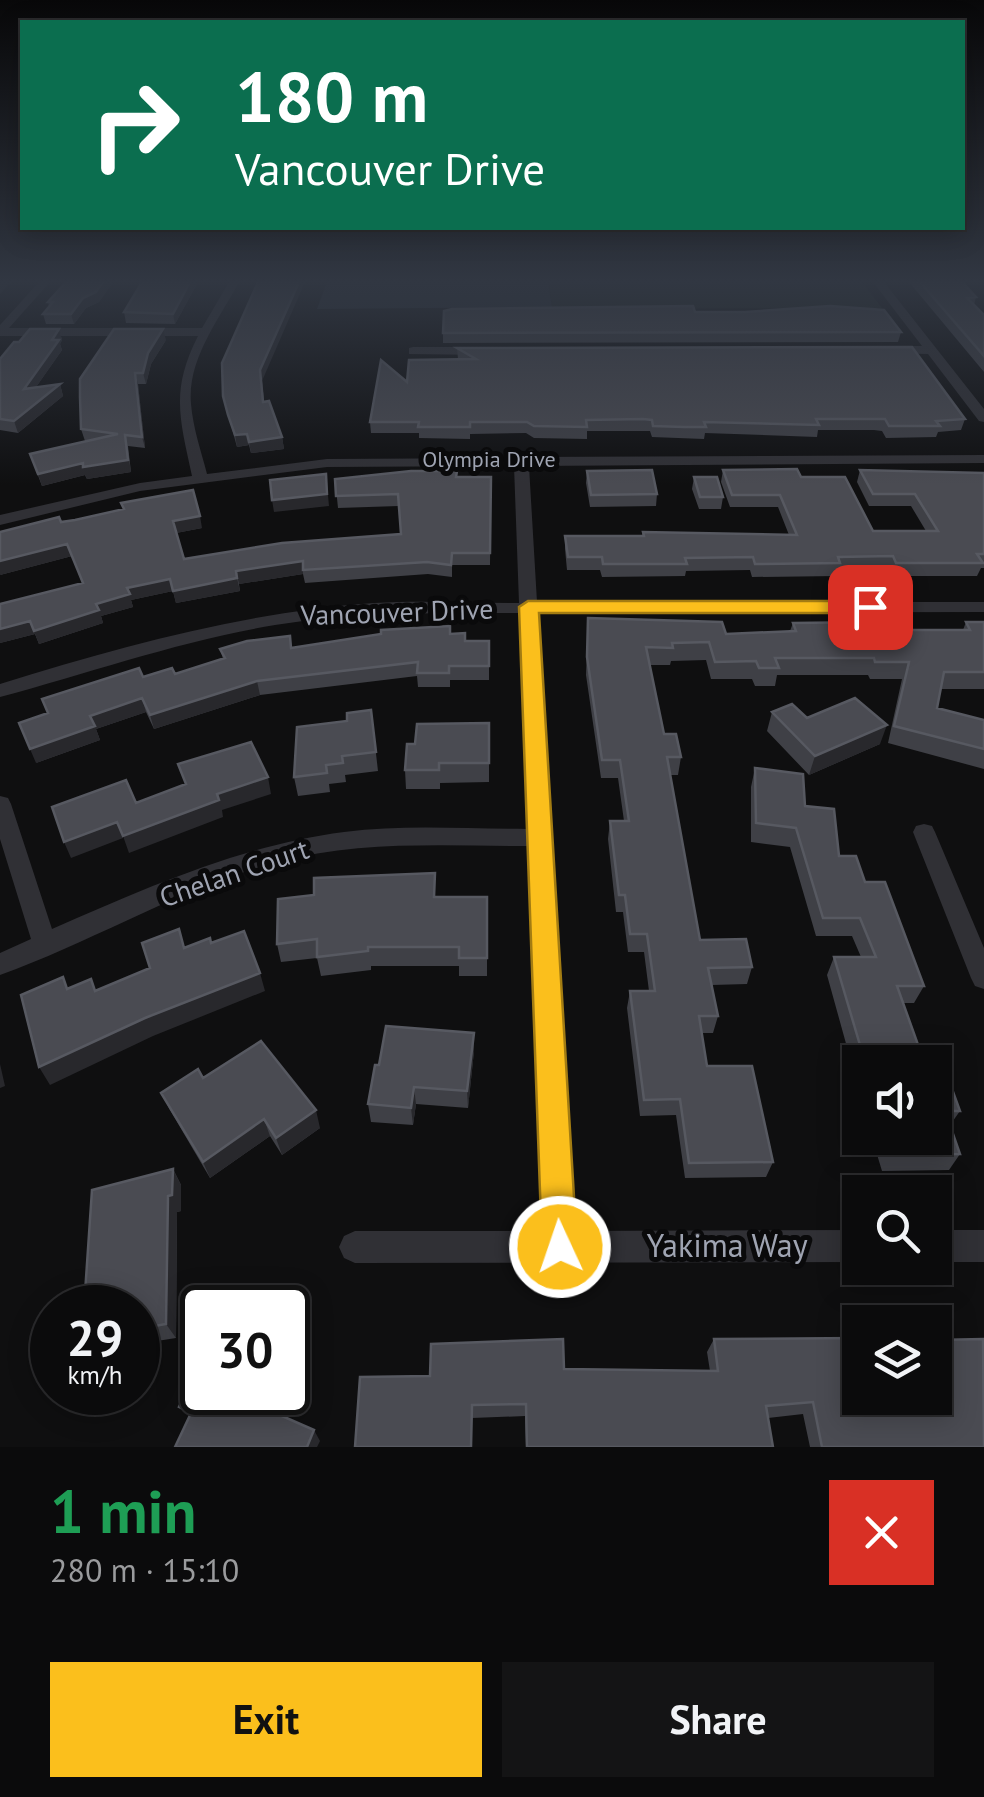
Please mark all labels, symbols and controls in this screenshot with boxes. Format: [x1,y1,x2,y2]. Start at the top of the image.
text: 180 m [235,51,428,141]
icon: right [70,60,200,190]
text: Vancouver Drive [235,139,545,197]
street label: Olympia Drive [422,445,556,473]
pin [828,565,913,650]
icon: arrive [843,580,898,635]
street label: Vancouver Drive [299,590,494,633]
street label: Chelan Court [154,830,314,915]
map controls [842,1045,952,1415]
button: sound [842,1045,952,1155]
button: search [842,1175,952,1285]
position arrow [508,1195,612,1299]
street label: Yakima Way [646,1224,808,1266]
speed limit sign: 30 [180,1285,310,1415]
text: 29 [67,1305,123,1370]
button: layers [842,1305,952,1415]
text: km/h [68,1359,122,1391]
text: 1 min [50,1472,196,1550]
button: close [829,1480,934,1585]
text: 280 m · 15:10 [50,1549,239,1591]
button: Exit [50,1662,482,1777]
button: Share [502,1662,934,1777]

